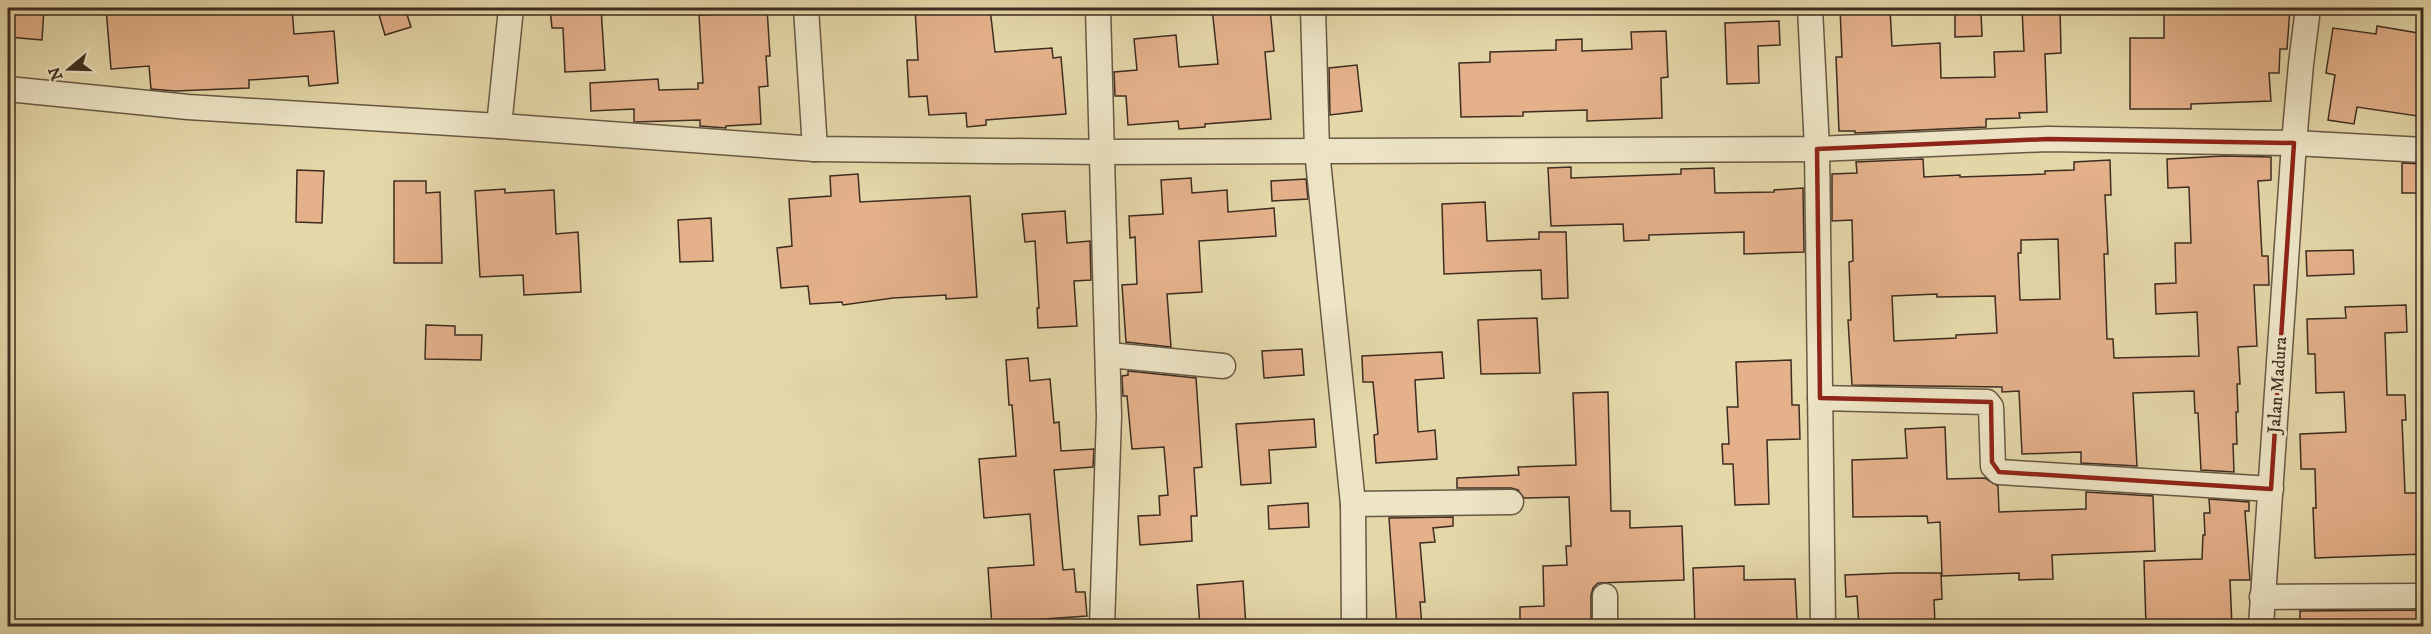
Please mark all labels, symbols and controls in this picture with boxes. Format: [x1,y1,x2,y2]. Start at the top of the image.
north arrow [39,39,99,99]
text: N [44,64,67,83]
street label: Jalan Madura [2264,336,2292,436]

